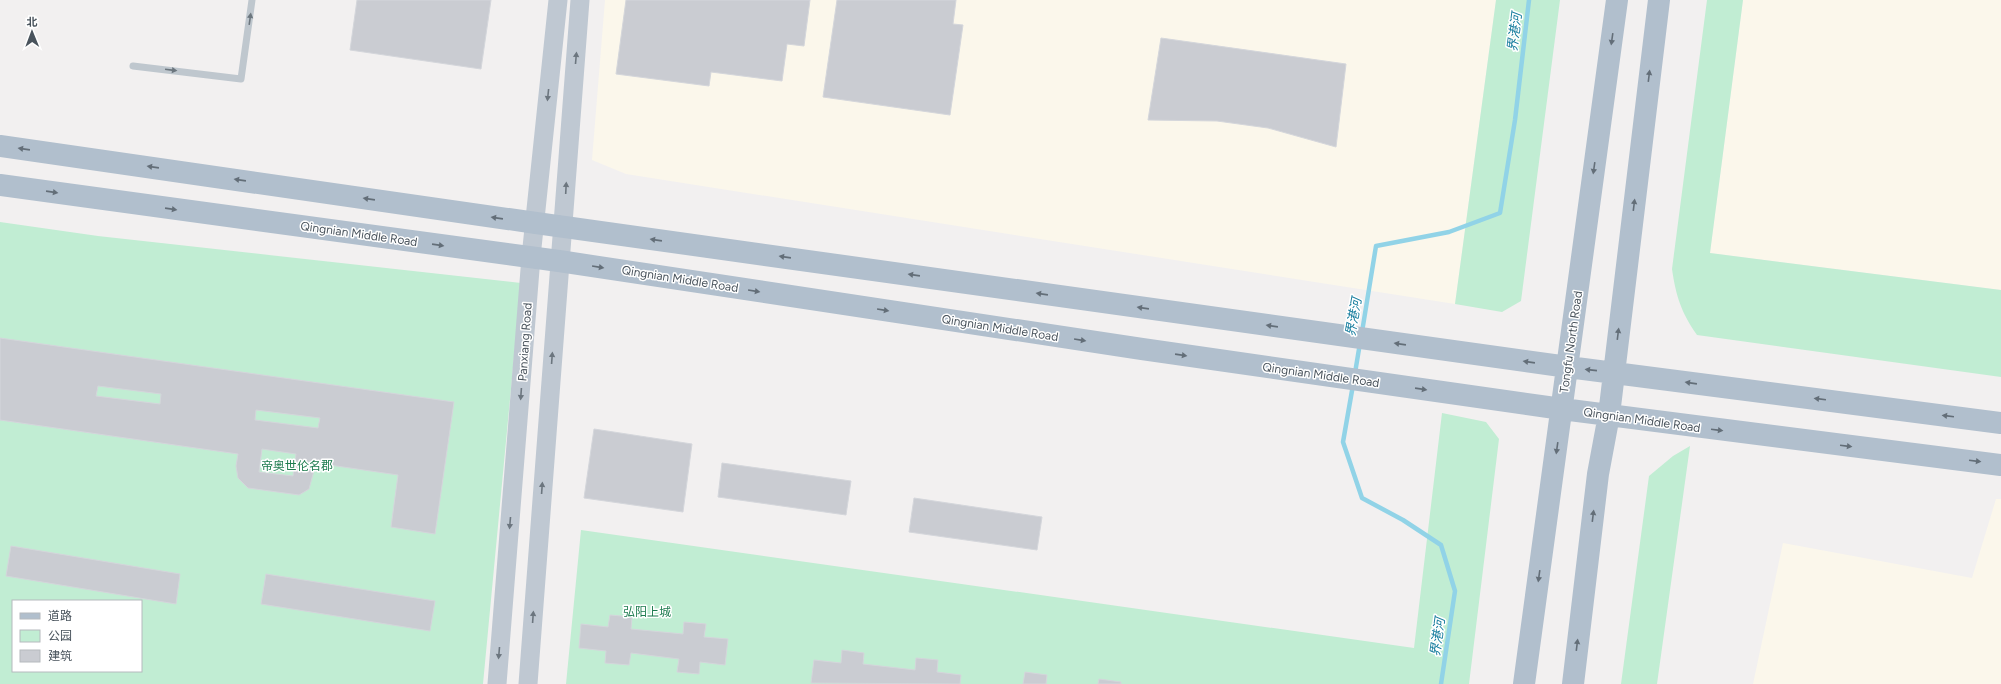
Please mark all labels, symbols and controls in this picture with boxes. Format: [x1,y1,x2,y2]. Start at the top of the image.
water label: 界港河 [1505,9,1525,52]
north arrow [12,12,52,52]
one-way arrow [247,13,253,25]
text: 北 [26,16,37,29]
one-way arrow [1608,33,1615,45]
one-way arrow [572,52,579,64]
one-way arrow [165,67,178,74]
one-way arrow [1646,70,1653,82]
one-way arrow [545,88,552,101]
one-way arrow [18,146,31,152]
one-way arrow [1591,161,1597,174]
one-way arrow [147,164,159,170]
one-way arrow [234,177,246,183]
one-way arrow [562,182,569,194]
one-way arrow [46,189,59,195]
one-way arrow [363,196,375,202]
one-way arrow [1631,199,1637,211]
one-way arrow [165,206,177,212]
one-way arrow [491,215,503,221]
street label: Qingnian Middle Road [300,219,418,249]
one-way arrow [650,237,662,243]
one-way arrow [432,242,444,248]
one-way arrow [779,254,791,260]
street label: Qingnian Middle Road [621,263,739,295]
one-way arrow [592,264,604,270]
one-way arrow [908,272,920,278]
one-way arrow [748,288,760,294]
street label: Tongfu North Road [1557,290,1585,394]
one-way arrow [1036,291,1048,297]
water label: 界港河 [1343,294,1365,338]
street label: Panxiang Road [515,302,535,382]
one-way arrow [1137,305,1149,311]
one-way arrow [877,307,889,313]
street label: Qingnian Middle Road [941,312,1059,344]
one-way arrow [1266,323,1278,329]
one-way arrow [1615,328,1621,340]
one-way arrow [1074,337,1086,343]
one-way arrow [1394,341,1406,347]
one-way arrow [549,352,556,364]
one-way arrow [1175,352,1187,358]
one-way arrow [1523,359,1535,365]
street label: Qingnian Middle Road [1262,360,1380,390]
one-way arrow [1585,367,1597,373]
one-way arrow [1685,380,1697,386]
one-way arrow [1414,386,1427,392]
one-way arrow [517,388,524,400]
one-way arrow [1813,396,1826,402]
street label: Qingnian Middle Road [1583,405,1701,435]
one-way arrow [1942,413,1954,419]
one-way arrow [1711,427,1723,433]
one-way arrow [1553,441,1560,454]
one-way arrow [1840,442,1852,449]
one-way arrow [1969,458,1981,464]
park label: 帝奥世伦名郡 [261,459,333,473]
one-way arrow [539,482,546,494]
one-way arrow [1590,510,1596,522]
one-way arrow [507,517,514,529]
one-way arrow [1536,570,1542,582]
legend [12,600,142,672]
park label: 弘阳上城 [623,605,671,619]
text: 道路 [48,609,72,623]
one-way arrow [529,611,536,623]
water label: 界港河 [1427,614,1448,657]
text: 公园 [48,629,72,643]
one-way arrow [1574,639,1581,651]
one-way arrow [496,647,503,659]
text: 建筑 [48,649,72,663]

